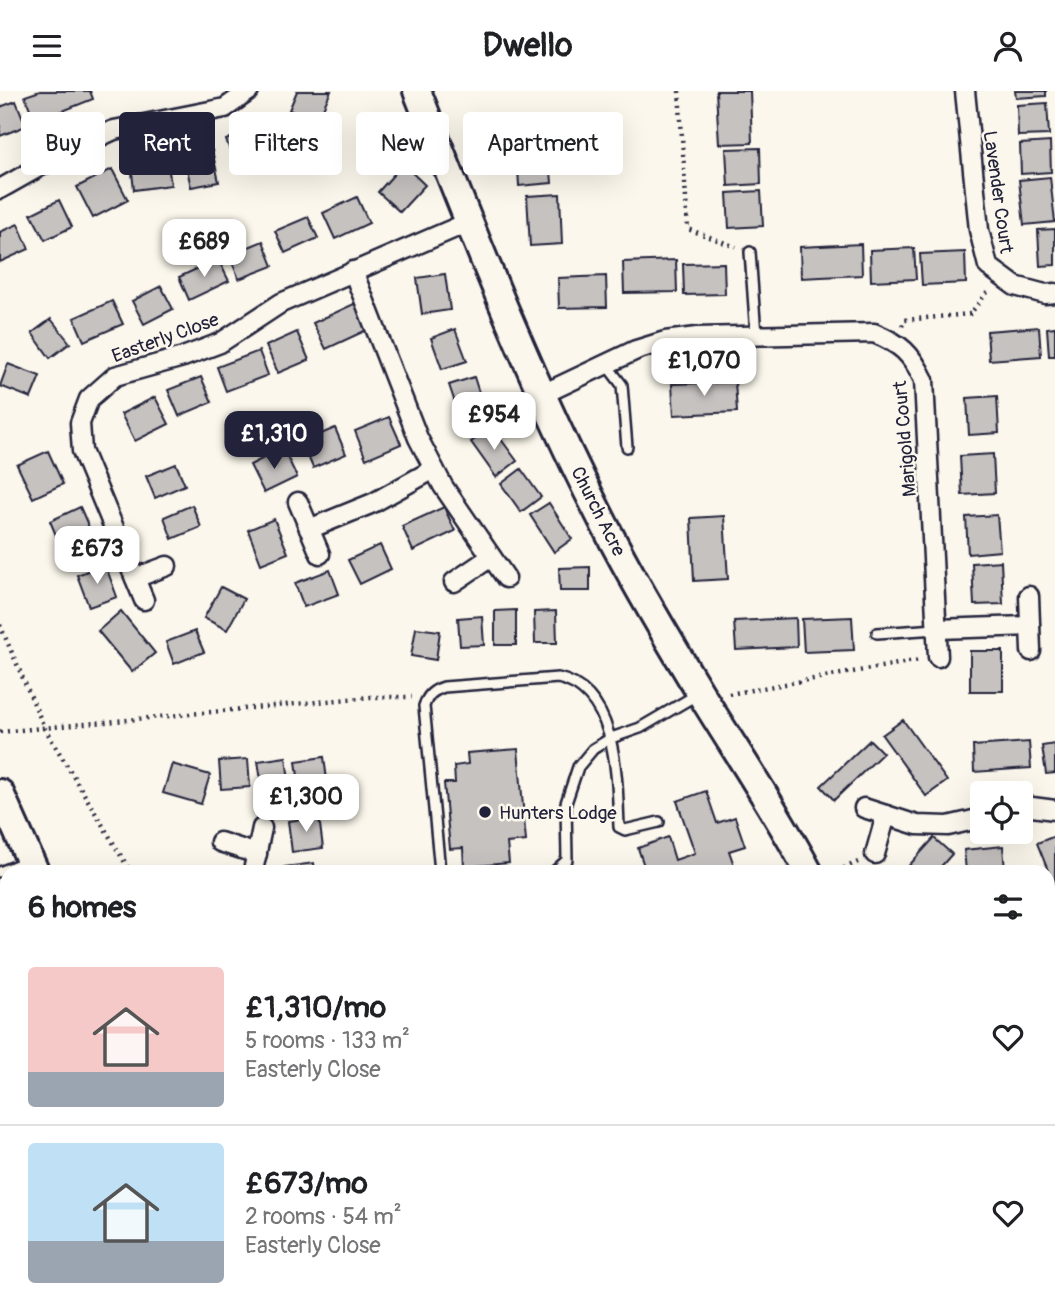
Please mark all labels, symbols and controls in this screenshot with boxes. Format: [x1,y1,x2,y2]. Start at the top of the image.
text: Dwello [483,26,572,66]
icon: menu [28,27,66,65]
icon: person [989,27,1027,65]
chip: Buy [21,112,105,175]
chip: Rent [119,112,215,175]
chip: Filters [229,112,342,175]
chip: New [356,112,449,175]
chip: Apartment [463,112,623,175]
street label: Lavender Court [978,129,1019,255]
pin: £689 [163,219,245,279]
text: £689 [178,227,230,256]
street label: Easterly Close [109,307,223,368]
pin: £1,070 [647,338,761,398]
text: £1,070 [667,346,741,375]
street label: Marigold Court [888,380,922,498]
pin: £954 [453,393,535,452]
text: £954 [468,400,520,429]
pin: £1,310 [217,411,331,471]
text: £1,310 [240,419,308,448]
street label: Church Acre [565,463,631,561]
pin: £673 [56,526,138,586]
text: £673 [71,534,123,563]
pin: £1,300 [249,775,363,834]
map controls [970,781,1033,844]
button: locate [970,781,1033,844]
text: £1,300 [269,782,343,811]
place label: Hunters Lodge [499,801,617,825]
marker: Hunters Lodge [477,804,493,820]
icon: filters [989,888,1027,926]
text: 6 homes [28,889,136,926]
text: £1,310/mo [245,989,386,1026]
icon: home [84,995,168,1079]
icon: heart [989,1018,1027,1056]
text: 5 rooms · 133 m² [245,1026,410,1055]
text: Easterly Close [245,1055,381,1084]
text: £673/mo [245,1165,368,1202]
icon: home [84,1171,168,1255]
icon: heart [989,1194,1027,1232]
text: 2 rooms · 54 m² [245,1202,402,1231]
text: Easterly Close [245,1231,381,1260]

